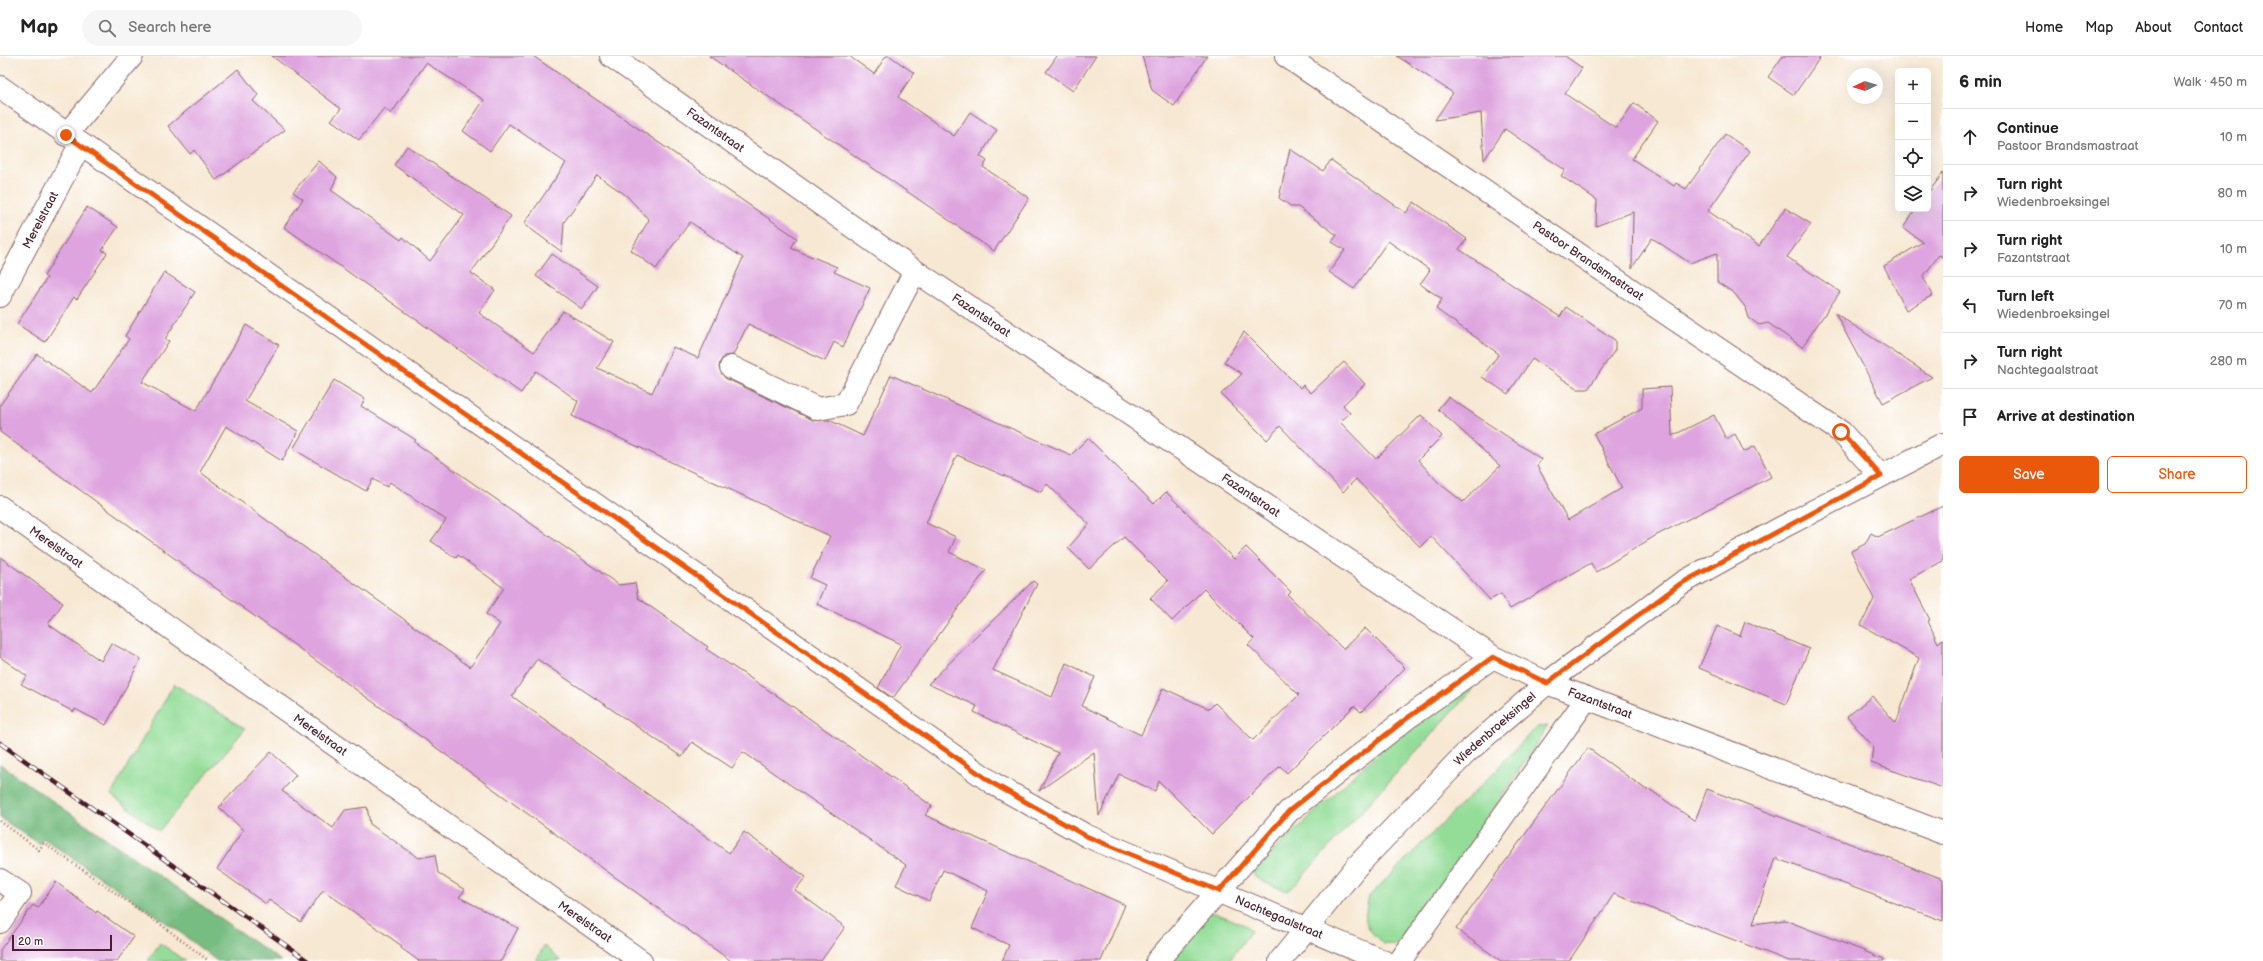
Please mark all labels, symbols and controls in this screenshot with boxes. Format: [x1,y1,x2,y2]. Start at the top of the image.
search box [82,10,362,46]
text: Map [20,16,58,39]
icon: search [96,17,118,39]
text: Search here [128,18,211,37]
text: Home [2025,19,2063,36]
text: Map [2085,19,2113,36]
text: About [2135,19,2172,36]
text: Contact [2194,19,2243,36]
north arrow [1847,68,1883,104]
map controls [1895,68,1931,212]
button: + [1895,68,1931,104]
text: 6 min [1959,72,2002,92]
text: Walk · 450 m [2173,74,2247,90]
button: − [1895,104,1931,140]
street label: Fazantstraat [683,105,747,156]
text: Continue [1997,119,2059,138]
route end [57,126,75,144]
icon: ahead [1959,126,1981,148]
text: 10 m [2220,129,2247,145]
text: Pastoor Brandsmastraat [1997,138,2139,154]
button: locate [1895,140,1931,176]
text: Turn right [1997,175,2062,194]
button: layers [1895,176,1931,212]
icon: right [1959,182,1981,204]
text: 80 m [2218,185,2247,201]
street label: Merelstraat [19,189,62,251]
text: Wiedenbroeksingel [1997,194,2110,210]
street label: Pastoor Brandsmastraat [1530,218,1647,304]
text: Turn right [1997,231,2062,250]
icon: right [1959,238,1981,260]
text: 10 m [2220,241,2247,257]
text: Fazantstraat [1997,250,2070,266]
text: Turn left [1997,287,2054,306]
street label: Fazantstraat [949,291,1013,341]
icon: left [1959,294,1981,316]
text: 70 m [2219,297,2247,313]
text: Wiedenbroeksingel [1997,306,2110,322]
text: Turn right [1997,343,2062,362]
icon: right [1959,350,1981,372]
text: 280 m [2210,353,2247,369]
text: Nachtegaalstraat [1997,362,2098,378]
icon: arrive [1959,406,1981,428]
text: Arrive at destination [1997,407,2135,426]
route start [1832,423,1850,441]
button: Save [1959,456,2099,493]
button: Share [2107,456,2247,493]
street label: Fazantstraat [1218,471,1283,521]
street label: Merelstraat [26,523,86,572]
street label: Fazantstraat [1566,685,1634,723]
street label: Wiedenbroeksingel [1451,689,1539,769]
street label: Merelstraat [290,711,350,760]
street label: Nachtegaalstraat [1233,892,1325,943]
street label: Merelstraat [555,898,615,946]
scale bar [12,933,112,952]
text: 20 m [18,935,43,948]

